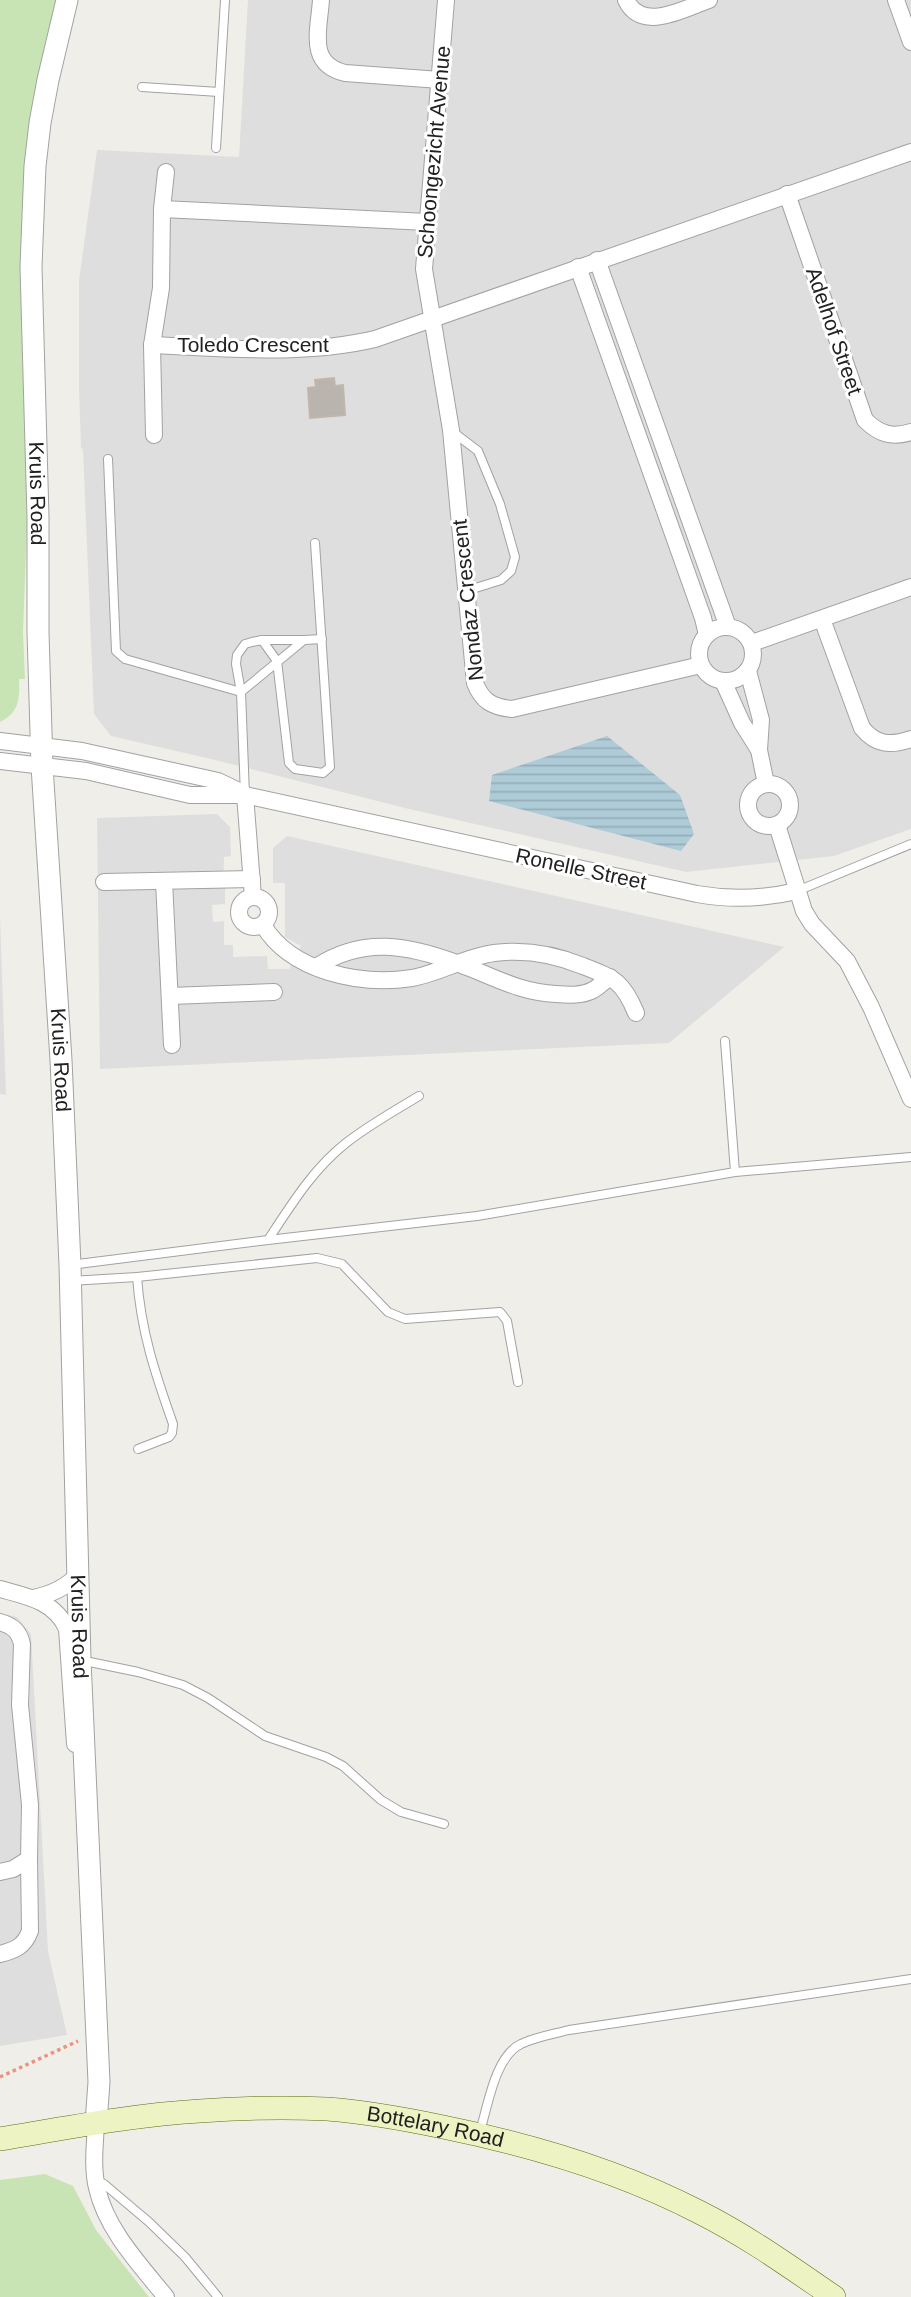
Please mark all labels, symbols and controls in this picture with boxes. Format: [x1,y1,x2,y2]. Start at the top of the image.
street label: Schoongezicht Avenue [413,45,454,259]
street label: Adelhof Street [802,264,867,398]
street label: Toledo Crescent [177,333,329,356]
street label: Kruis Road [25,441,50,546]
street label: Nondaz Crescent [448,518,487,682]
street label: Ronelle Street [514,843,649,894]
street label: Kruis Road [47,1007,75,1112]
street label: Kruis Road [67,1574,93,1679]
street label: Bottelary Road [366,2101,506,2151]

